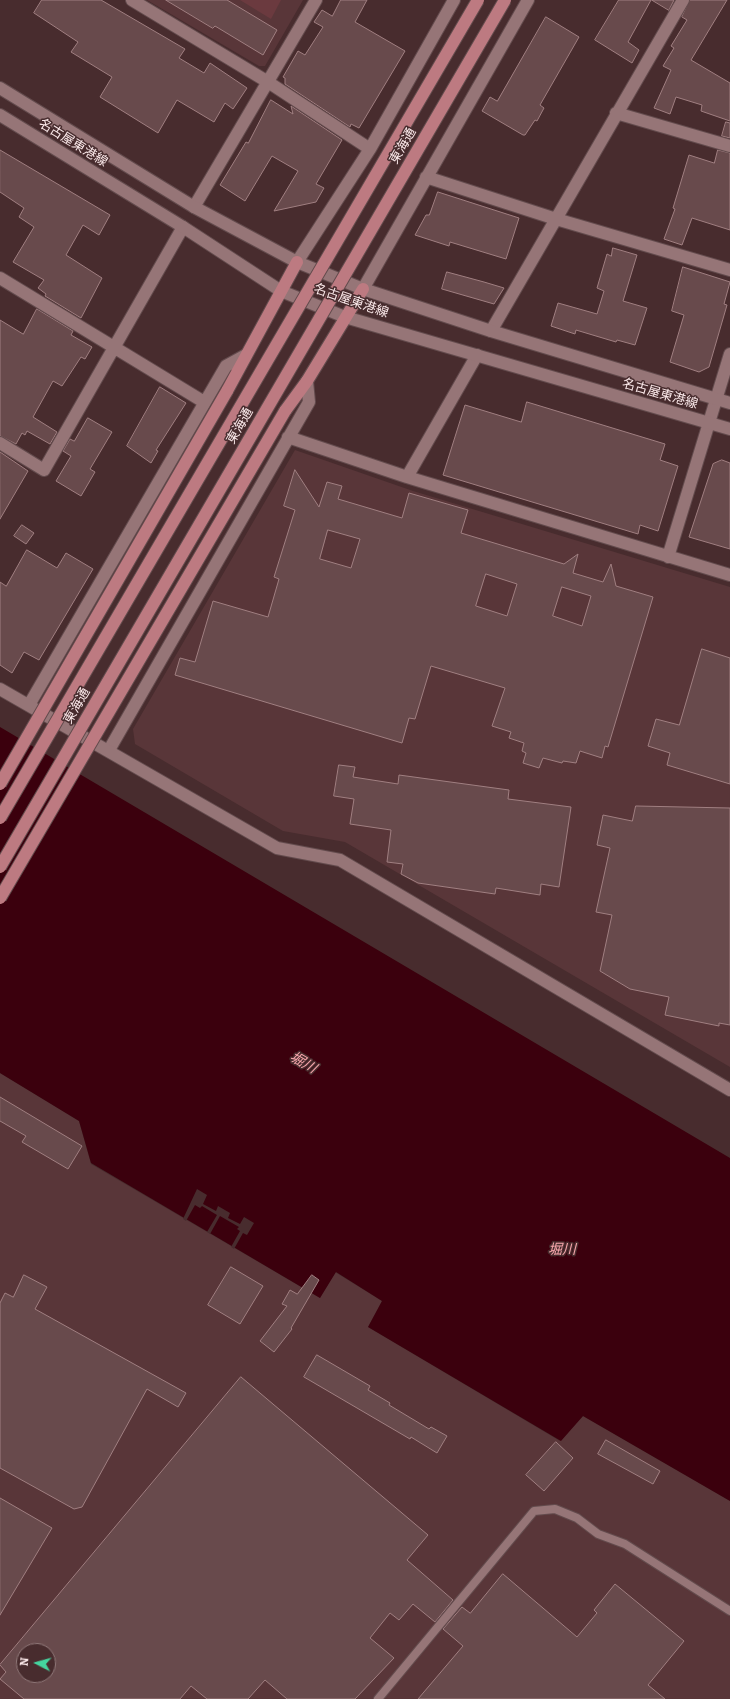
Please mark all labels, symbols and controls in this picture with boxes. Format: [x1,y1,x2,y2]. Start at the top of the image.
street label: 名古屋東港線 [36,116,110,170]
street label: 東海通 [386,125,420,167]
street label: 名古屋東港線 [312,281,390,321]
street label: 名古屋東港線 [620,376,700,412]
street label: 東海通 [223,405,257,447]
street label: 東海通 [60,685,94,727]
water label: 堀川 [287,1049,319,1077]
water label: 堀川 [548,1242,576,1258]
north arrow [16,1643,56,1683]
text: N [18,1657,31,1667]

